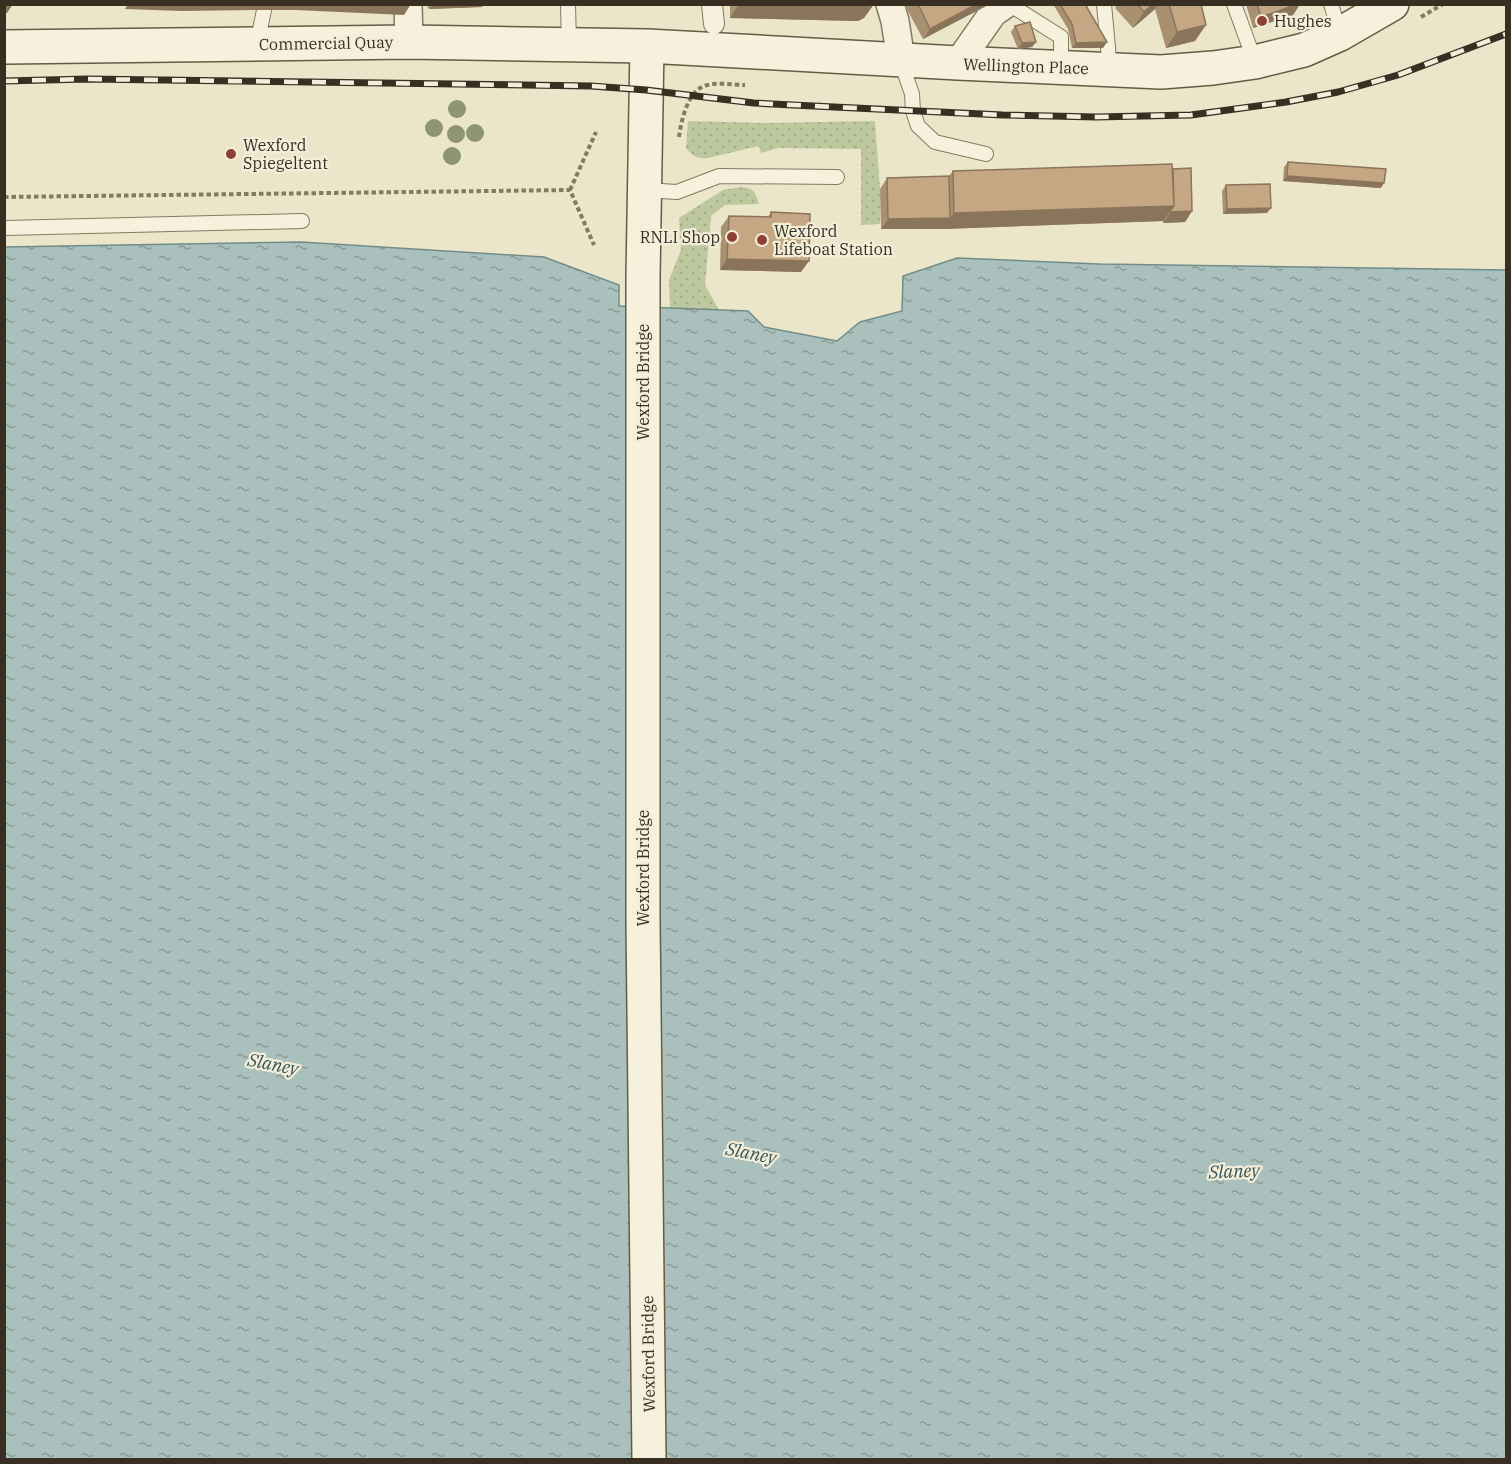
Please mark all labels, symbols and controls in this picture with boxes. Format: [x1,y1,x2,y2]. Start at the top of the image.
place label: Hughes [1274,11,1332,31]
marker: Hughes [1255,14,1269,28]
street label: Commercial Quay [259,32,394,54]
street label: Wellington Place [963,54,1089,78]
place label: Wexford Spiegeltent [243,135,328,173]
marker: Wexford Spiegeltent [224,147,238,161]
place label: Wexford Lifeboat Station [774,221,893,259]
place label: RNLI Shop [640,227,720,247]
marker: RNLI Shop [725,230,739,244]
marker: Wexford Lifeboat Station [755,233,769,247]
street label: Wexford Bridge [633,324,653,440]
street label: Wexford Bridge [633,810,653,926]
water label: Slaney [245,1048,302,1081]
water label: Slaney [723,1137,780,1170]
water label: Slaney [1207,1159,1262,1183]
street label: Wexford Bridge [637,1295,659,1413]

